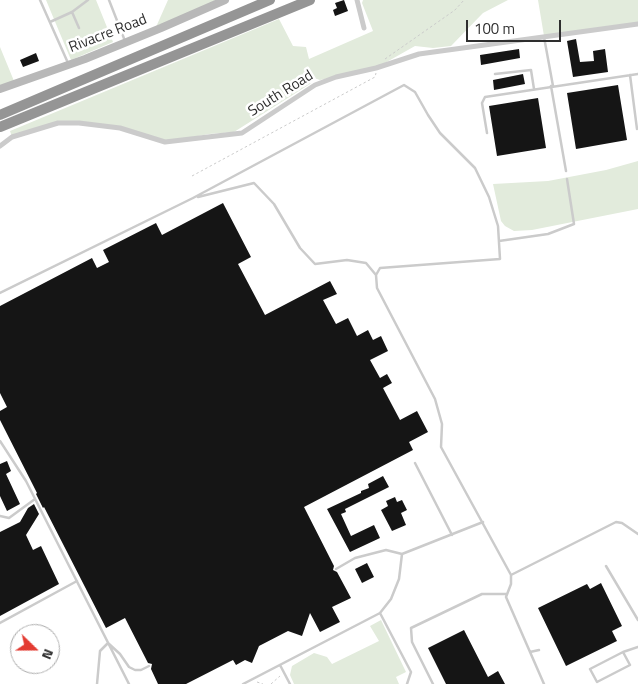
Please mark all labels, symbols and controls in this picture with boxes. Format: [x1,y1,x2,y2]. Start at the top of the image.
scale bar [468,10,563,42]
street label: Rivacre Road [66,11,150,57]
text: 100 m [474,17,515,40]
street label: South Road [245,67,317,121]
north arrow [10,624,60,674]
text: N [37,646,60,663]

